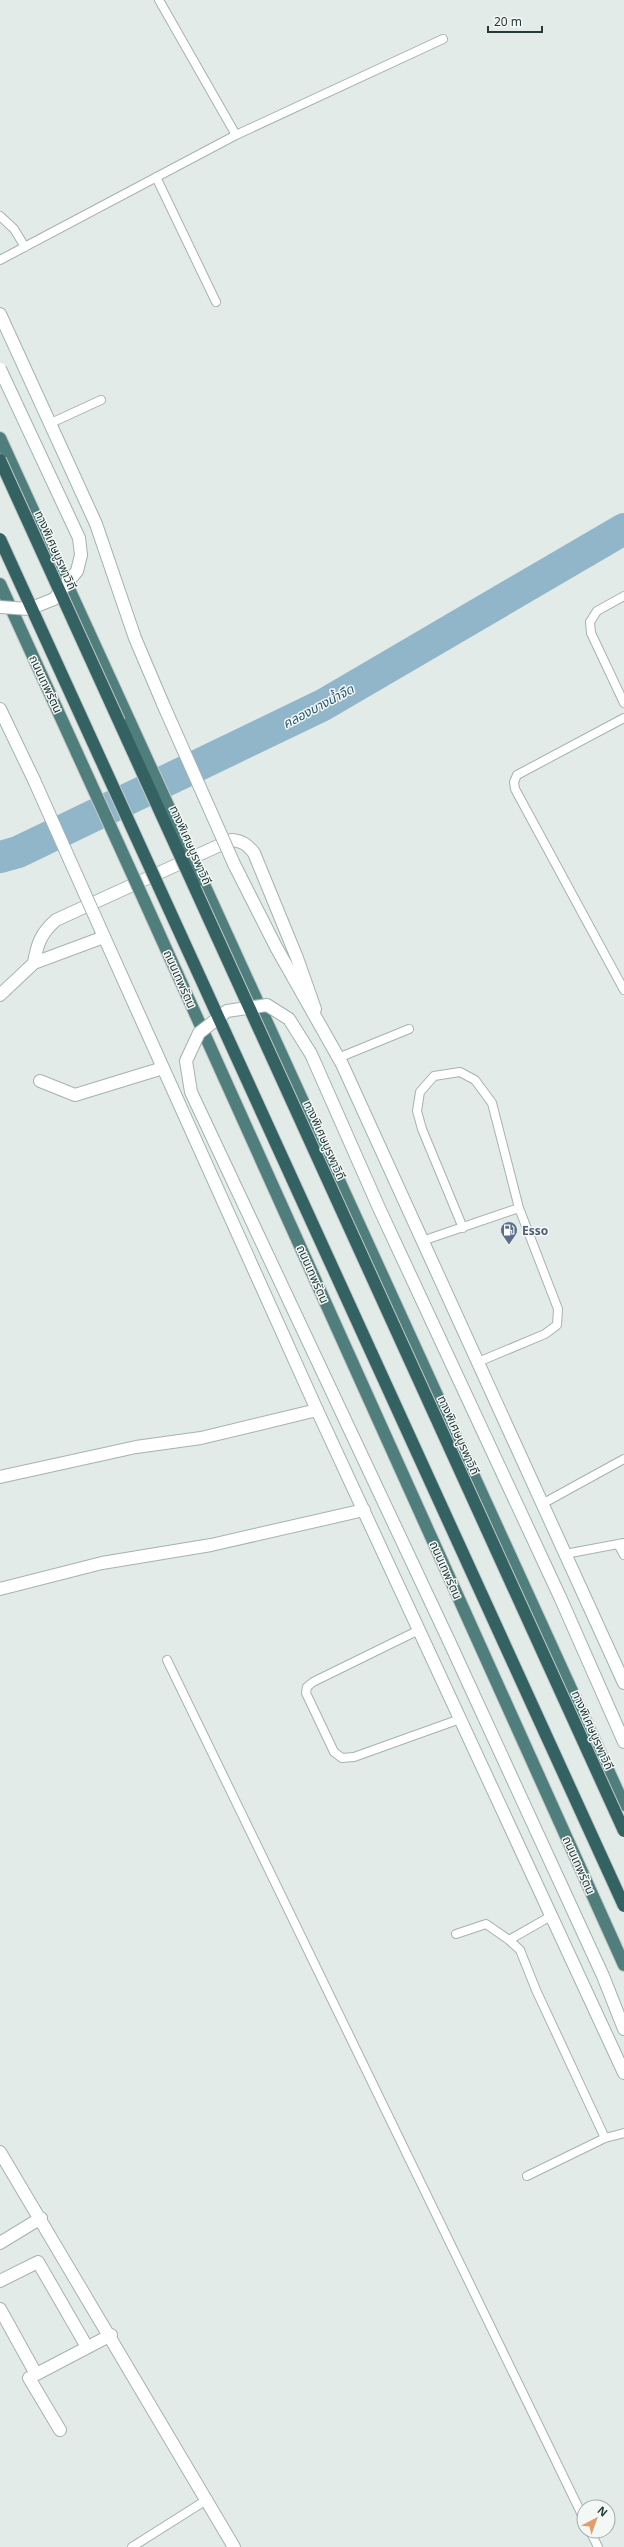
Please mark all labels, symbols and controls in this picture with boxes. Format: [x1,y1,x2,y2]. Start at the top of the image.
scale bar [488,8,542,34]
text: 20 m [494,13,522,30]
street label: ทางพิเศษบูรพาวิถี [31,508,81,592]
street label: ถนนเทพรัตน [25,652,67,716]
water label: คลองบางน้ำจืด [279,679,358,732]
street label: ทางพิเศษบูรพาวิถี [166,803,216,887]
street label: ถนนเทพรัตน [160,947,200,1011]
street label: ทางพิเศษบูรพาวิถี [300,1098,350,1182]
fuel station icon: Esso [499,1220,519,1245]
place label: Esso [522,1222,548,1239]
street label: ถนนเทพรัตน [293,1242,333,1306]
street label: ทางพิเศษบูรพาวิถี [434,1393,484,1477]
street label: ถนนเทพรัตน [426,1538,466,1602]
street label: ทางพิเศษบูรพาวิถี [568,1688,618,1772]
street label: ถนนเทพรัตน [559,1833,599,1897]
north arrow [576,2499,616,2539]
text: N [595,2502,611,2520]

